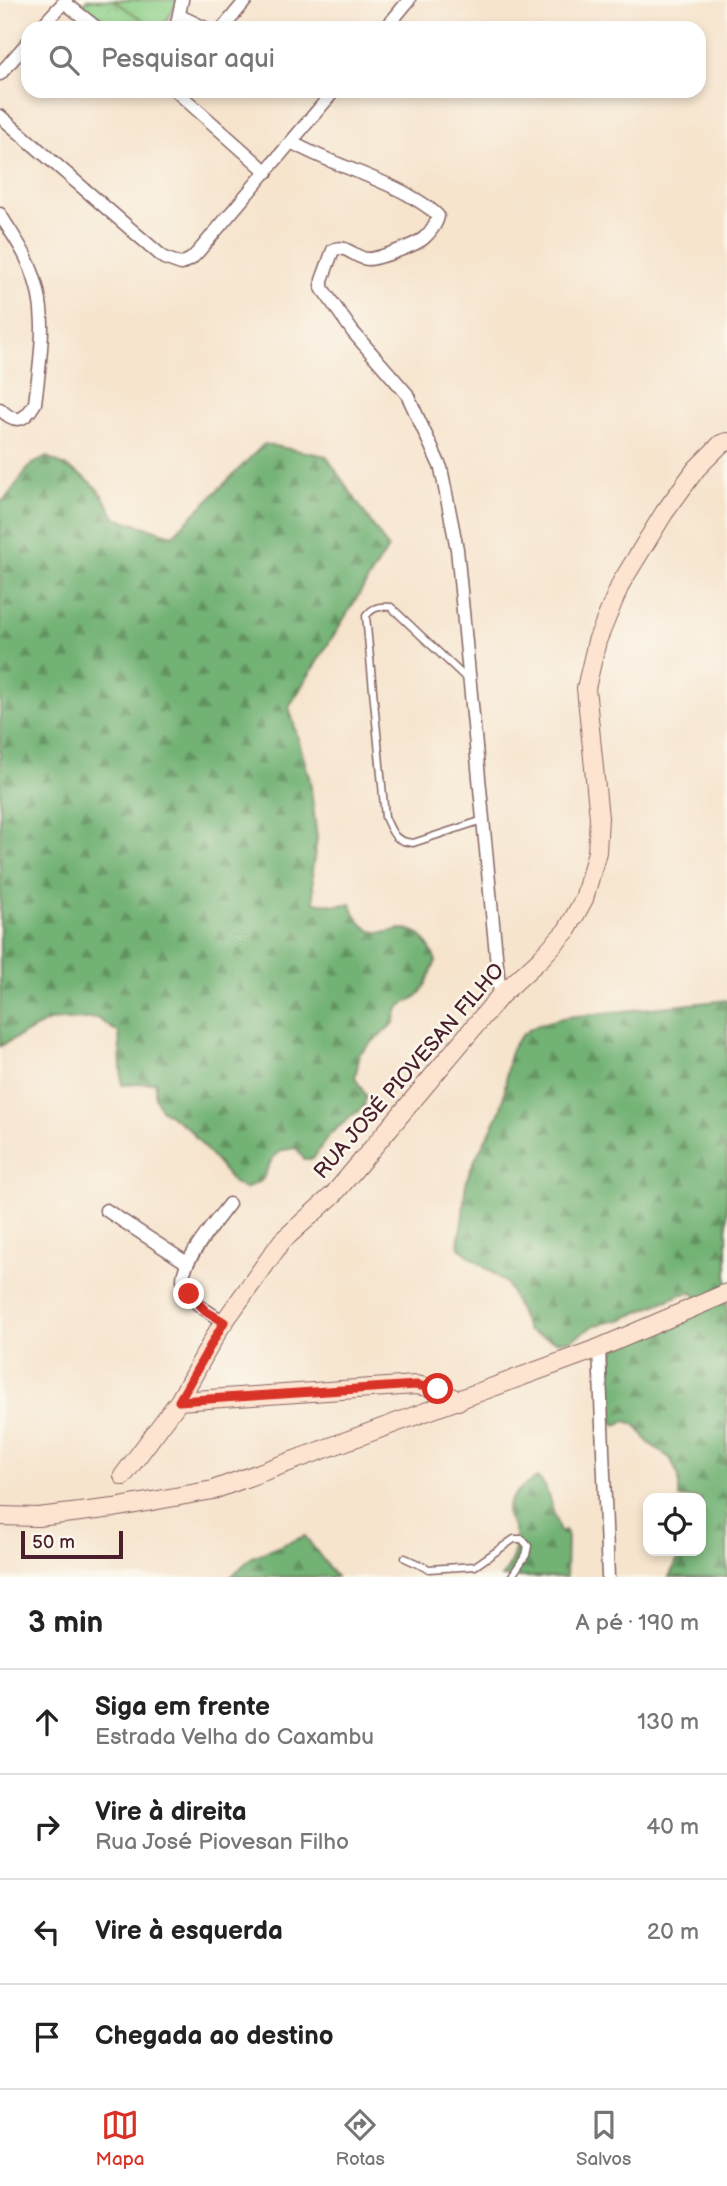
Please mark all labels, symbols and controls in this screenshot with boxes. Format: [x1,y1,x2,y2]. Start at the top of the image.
search box [21,21,706,98]
icon: search [45,41,83,79]
text: Pesquisar aqui [101,44,275,75]
street label: RUA JOSÉ PIOVESAN FILHO [309,958,509,1184]
route end [173,1278,204,1309]
route start [422,1373,453,1404]
map controls [643,1493,706,1556]
button: locate [643,1493,706,1556]
scale bar [21,1528,122,1560]
text: 50 m [32,1531,75,1554]
text: 3 min [28,1605,103,1641]
text: A pé · 190 m [576,1609,699,1637]
text: Siga em frente [95,1692,270,1723]
icon: ahead [28,1703,66,1741]
text: 130 m [637,1708,699,1736]
text: Estrada Velha do Caxambu [95,1723,374,1751]
text: Vire à direita [95,1797,247,1828]
icon: right [28,1808,66,1846]
text: 40 m [646,1813,699,1841]
text: Rua José Piovesan Filho [95,1828,349,1856]
icon: left [28,1913,66,1951]
text: Vire à esquerda [95,1916,283,1947]
text: 20 m [647,1918,699,1946]
icon: arrive [28,2018,66,2056]
text: Chegada ao destino [95,2021,333,2052]
tab: Mapa [95,2106,144,2171]
tab: Rotas [335,2106,385,2171]
tab: Salvos [576,2106,632,2171]

